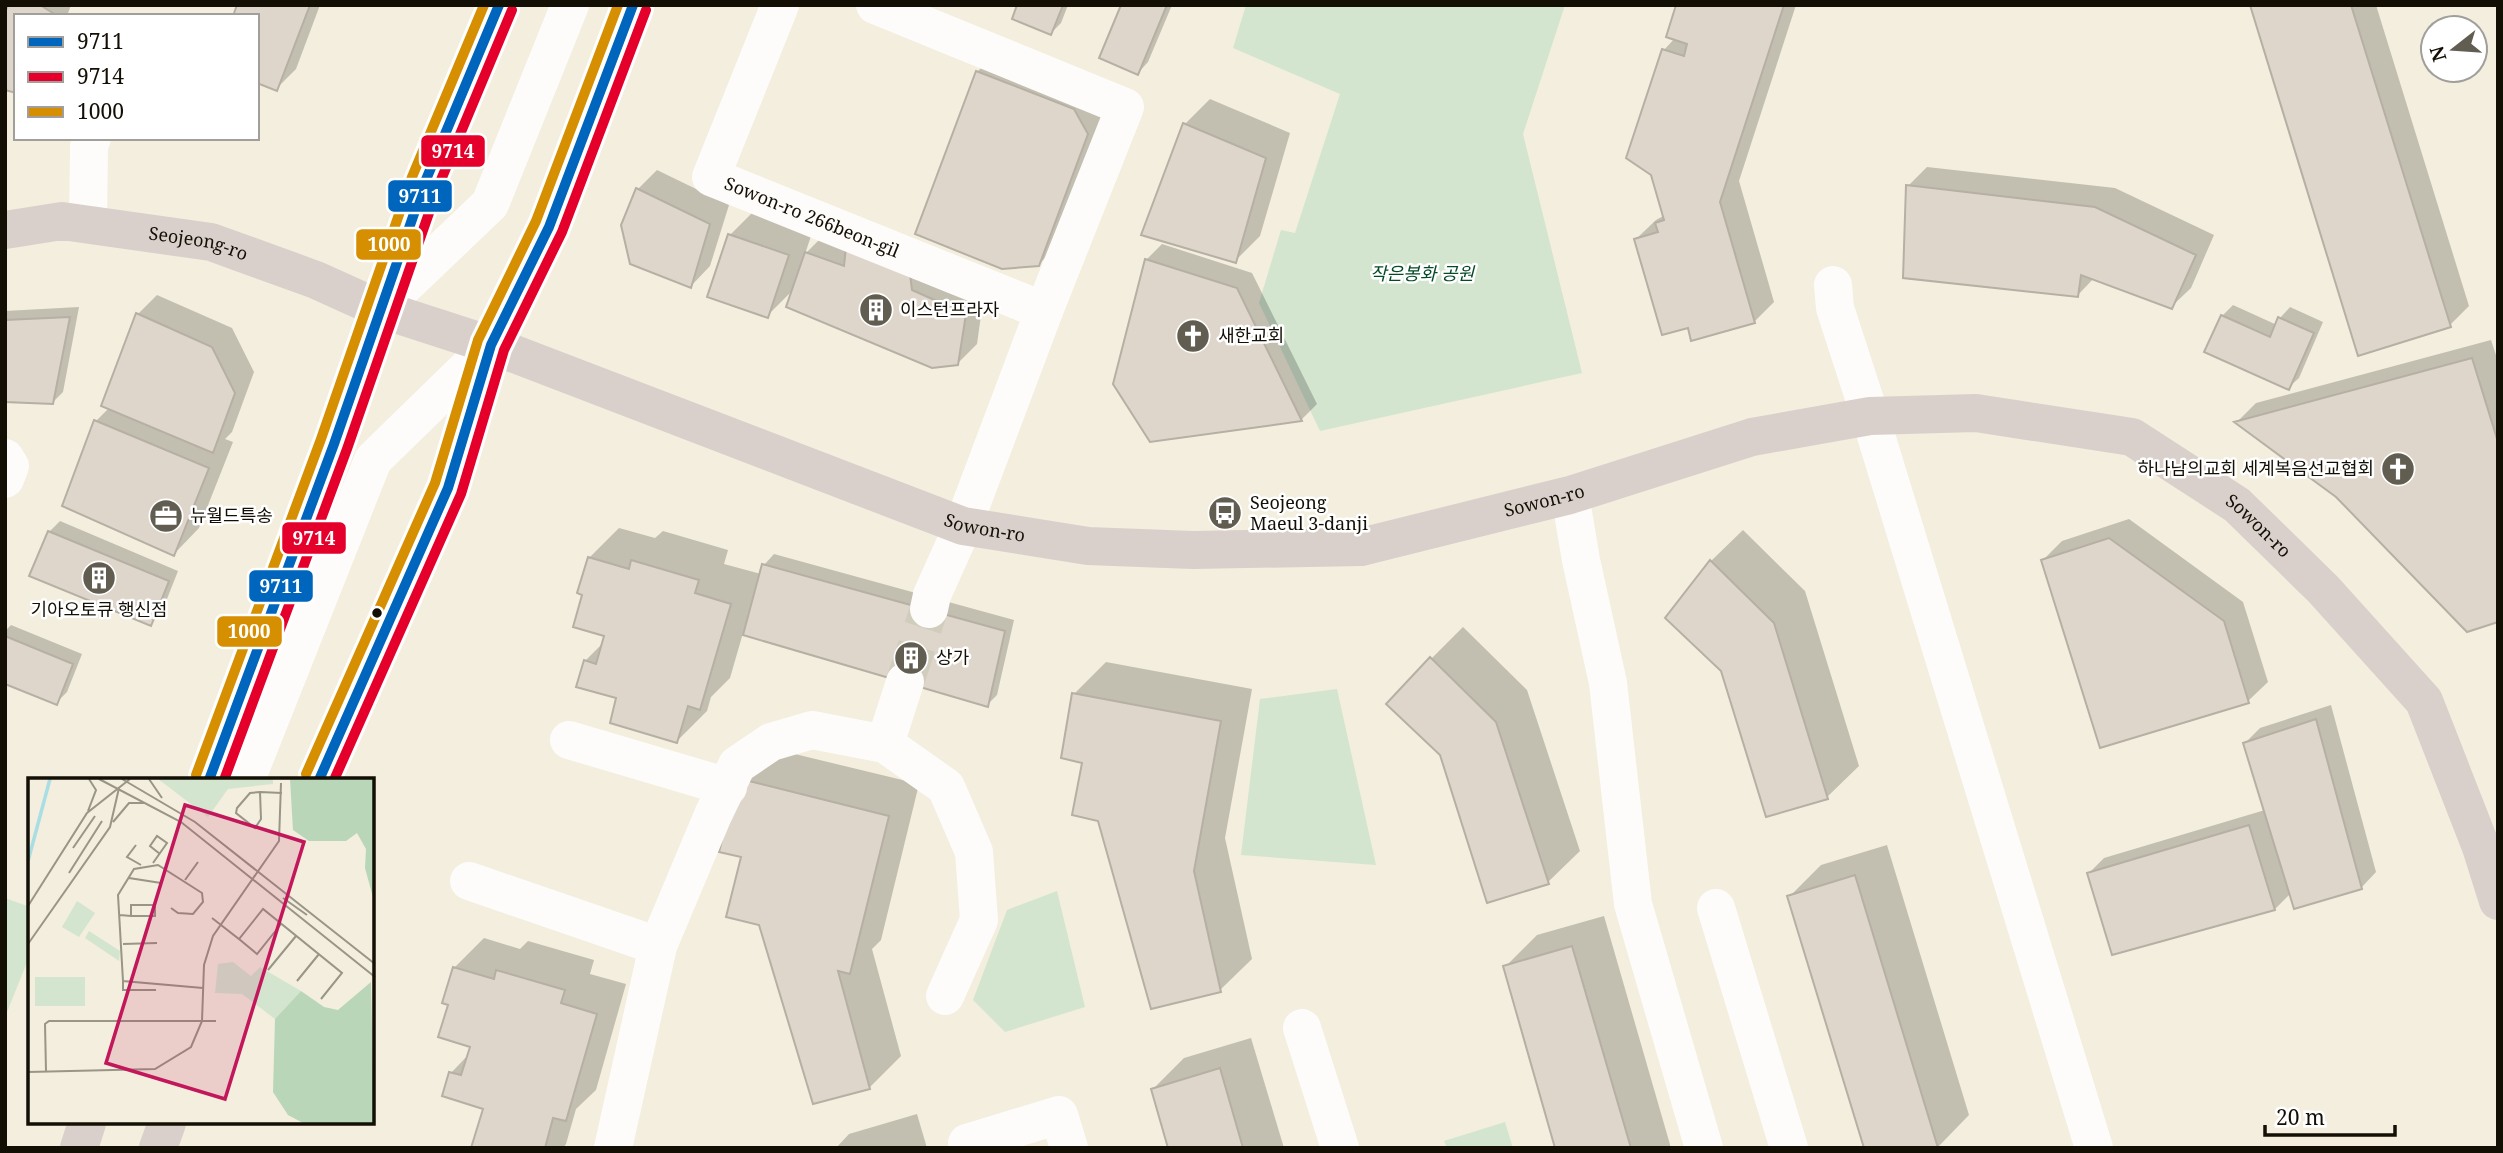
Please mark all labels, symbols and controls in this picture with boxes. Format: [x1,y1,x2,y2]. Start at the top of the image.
legend [14,14,259,140]
north arrow [2419,14,2489,84]
text: 9711 [77,27,124,55]
text: N [2423,43,2452,65]
text: 9714 [77,62,124,90]
text: 1000 [77,97,124,125]
line badge: 9714 [420,134,486,168]
text: 9714 [432,138,475,164]
street label: Sowon-ro 266beon-gil [721,171,904,263]
line badge: 9711 [387,179,453,213]
text: 9711 [399,183,441,209]
street label: Seojeong-ro [147,220,251,265]
line badge: 1000 [355,228,422,261]
text: 1000 [368,231,411,257]
park label: 작은봉화 공원 [1370,261,1475,285]
building icon: 이스턴프라자 [857,291,895,329]
place label: 이스턴프라자 [900,297,1000,321]
church icon: 새한교회 [1174,317,1212,355]
place label: 새한교회 [1218,323,1284,347]
church icon: 하나남의교회 세계복음선교협회 [2379,450,2417,488]
place label: 하나남의교회 세계복음선교협회 [2137,456,2374,480]
street label: Sowon-ro [1501,478,1587,522]
street label: Sowon-ro [2222,488,2297,562]
place label: Seojeong Maeul 3-danji [1250,490,1368,535]
bus stop icon: Seojeong Maeul 3-danji [1206,494,1244,532]
office icon: 뉴월드특송 [147,497,185,535]
place label: 뉴월드특송 [190,503,273,527]
street label: Sowon-ro [941,507,1027,547]
line badge: 9714 [281,521,347,555]
text: 9714 [293,525,336,551]
building icon: 기아오토큐 행신점 [80,559,118,597]
line badge: 9711 [248,569,314,603]
text: 9711 [260,573,302,599]
place label: 기아오토큐 행신점 [30,597,168,621]
unlabelled marker [370,606,384,620]
line badge: 1000 [216,615,283,648]
text: 1000 [228,618,271,644]
building icon: 상가 [892,639,930,677]
place label: 상가 [936,645,970,669]
inset map [28,778,374,1125]
scale bar [2265,1094,2394,1138]
text: 20 m [2276,1103,2325,1131]

